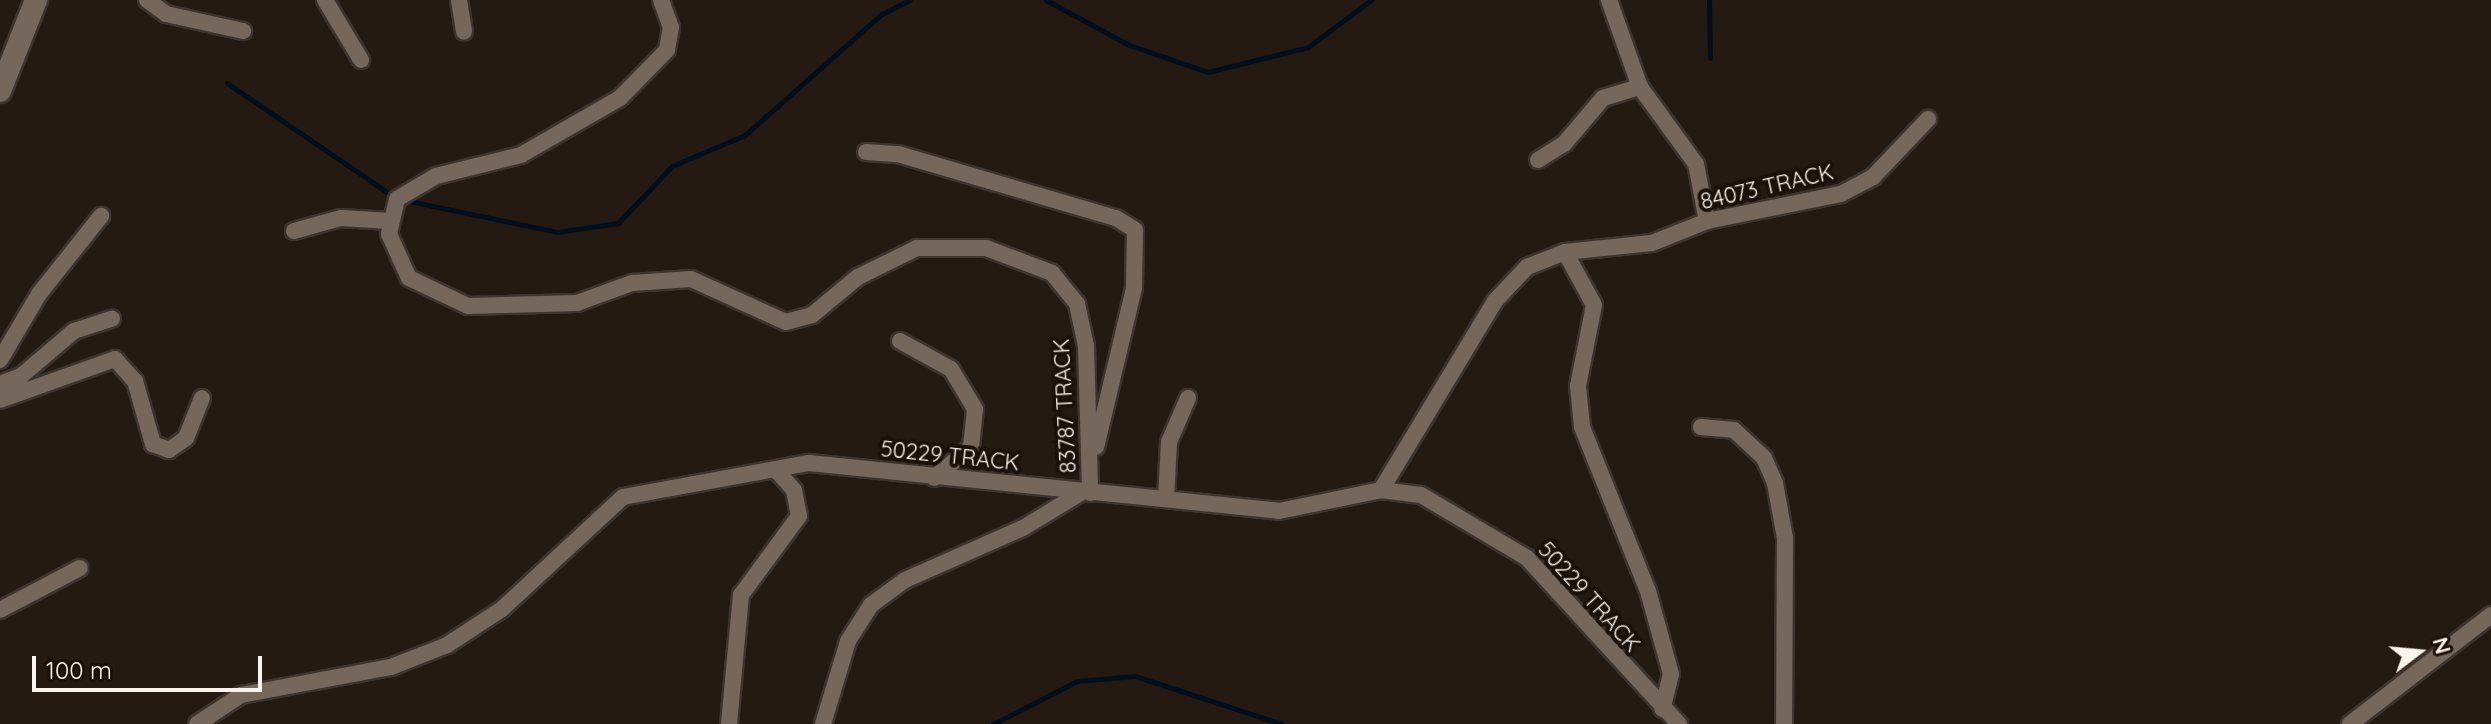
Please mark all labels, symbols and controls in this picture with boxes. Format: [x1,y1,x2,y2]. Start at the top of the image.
street label: 84073 TRACK [1698,159,1836,215]
street label: 83787 TRACK [1048,338,1082,474]
street label: 50229 TRACK [879,436,1021,476]
street label: 50229 TRACK [1533,536,1645,658]
north arrow [2379,612,2459,692]
text: N [2426,634,2458,657]
scale bar [36,640,266,690]
text: 100 m [46,655,112,685]

